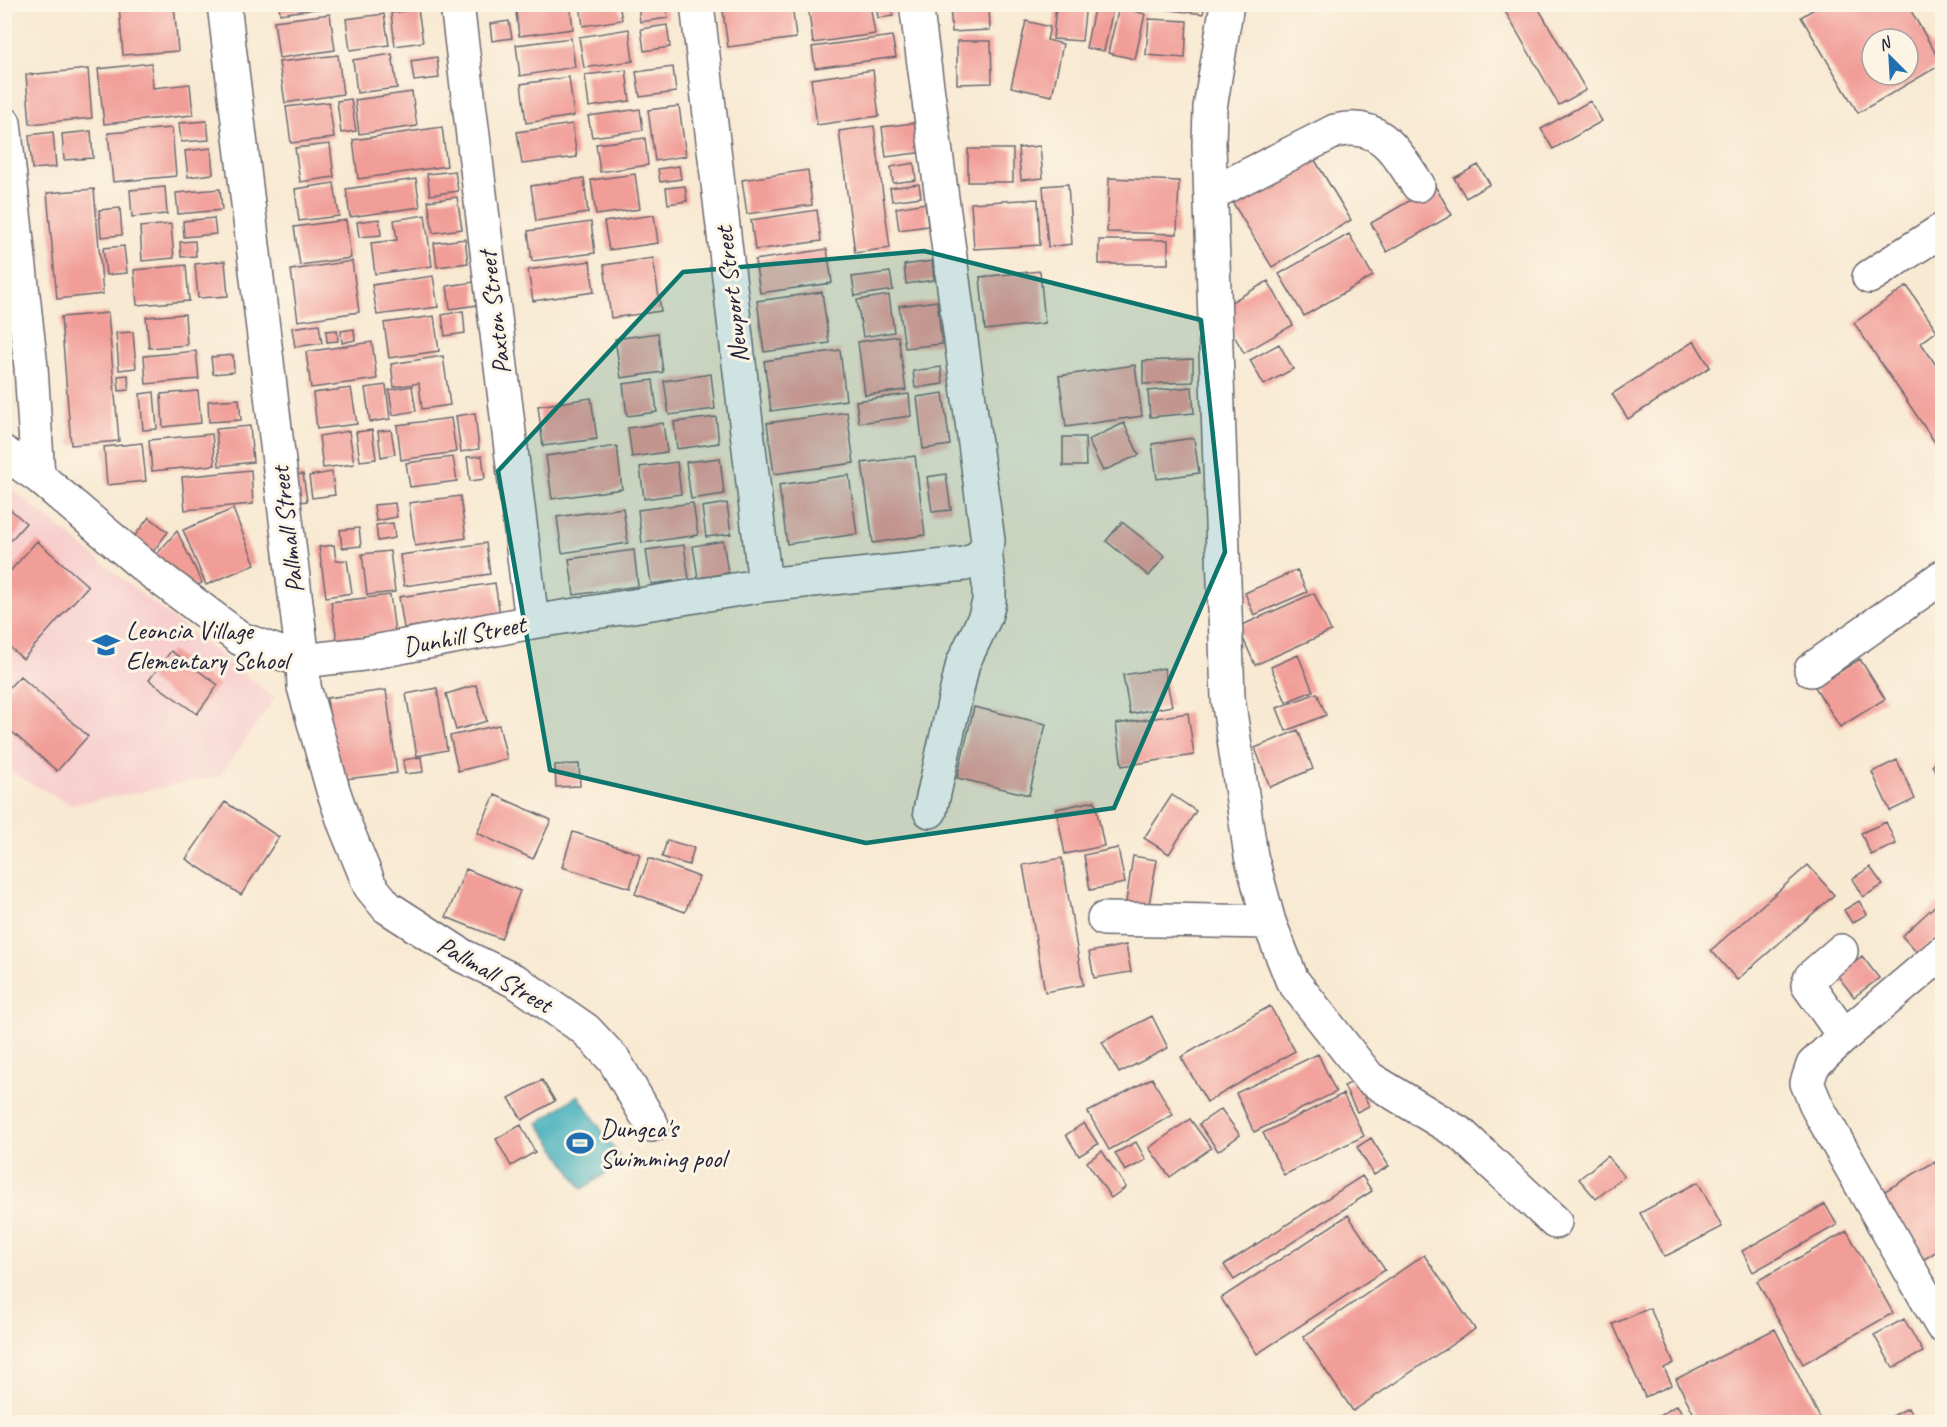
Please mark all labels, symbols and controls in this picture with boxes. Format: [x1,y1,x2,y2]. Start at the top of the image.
north arrow [1860,27,1920,87]
text: N [1876,32,1896,55]
street label: Newport Street [706,223,756,365]
street label: Paxton Street [470,246,518,376]
street label: Pallmall Street [263,462,312,595]
street label: Dunhill Street [400,607,531,664]
place label: Leoncia Village Elementary School [126,614,293,677]
school or university icon: Leoncia Village Elementary School [91,630,121,660]
street label: Pallmall Street [431,928,560,1022]
place label: Dungca's Swimming pool [600,1112,730,1175]
sports icon: Dungca's Swimming pool [565,1128,595,1158]

